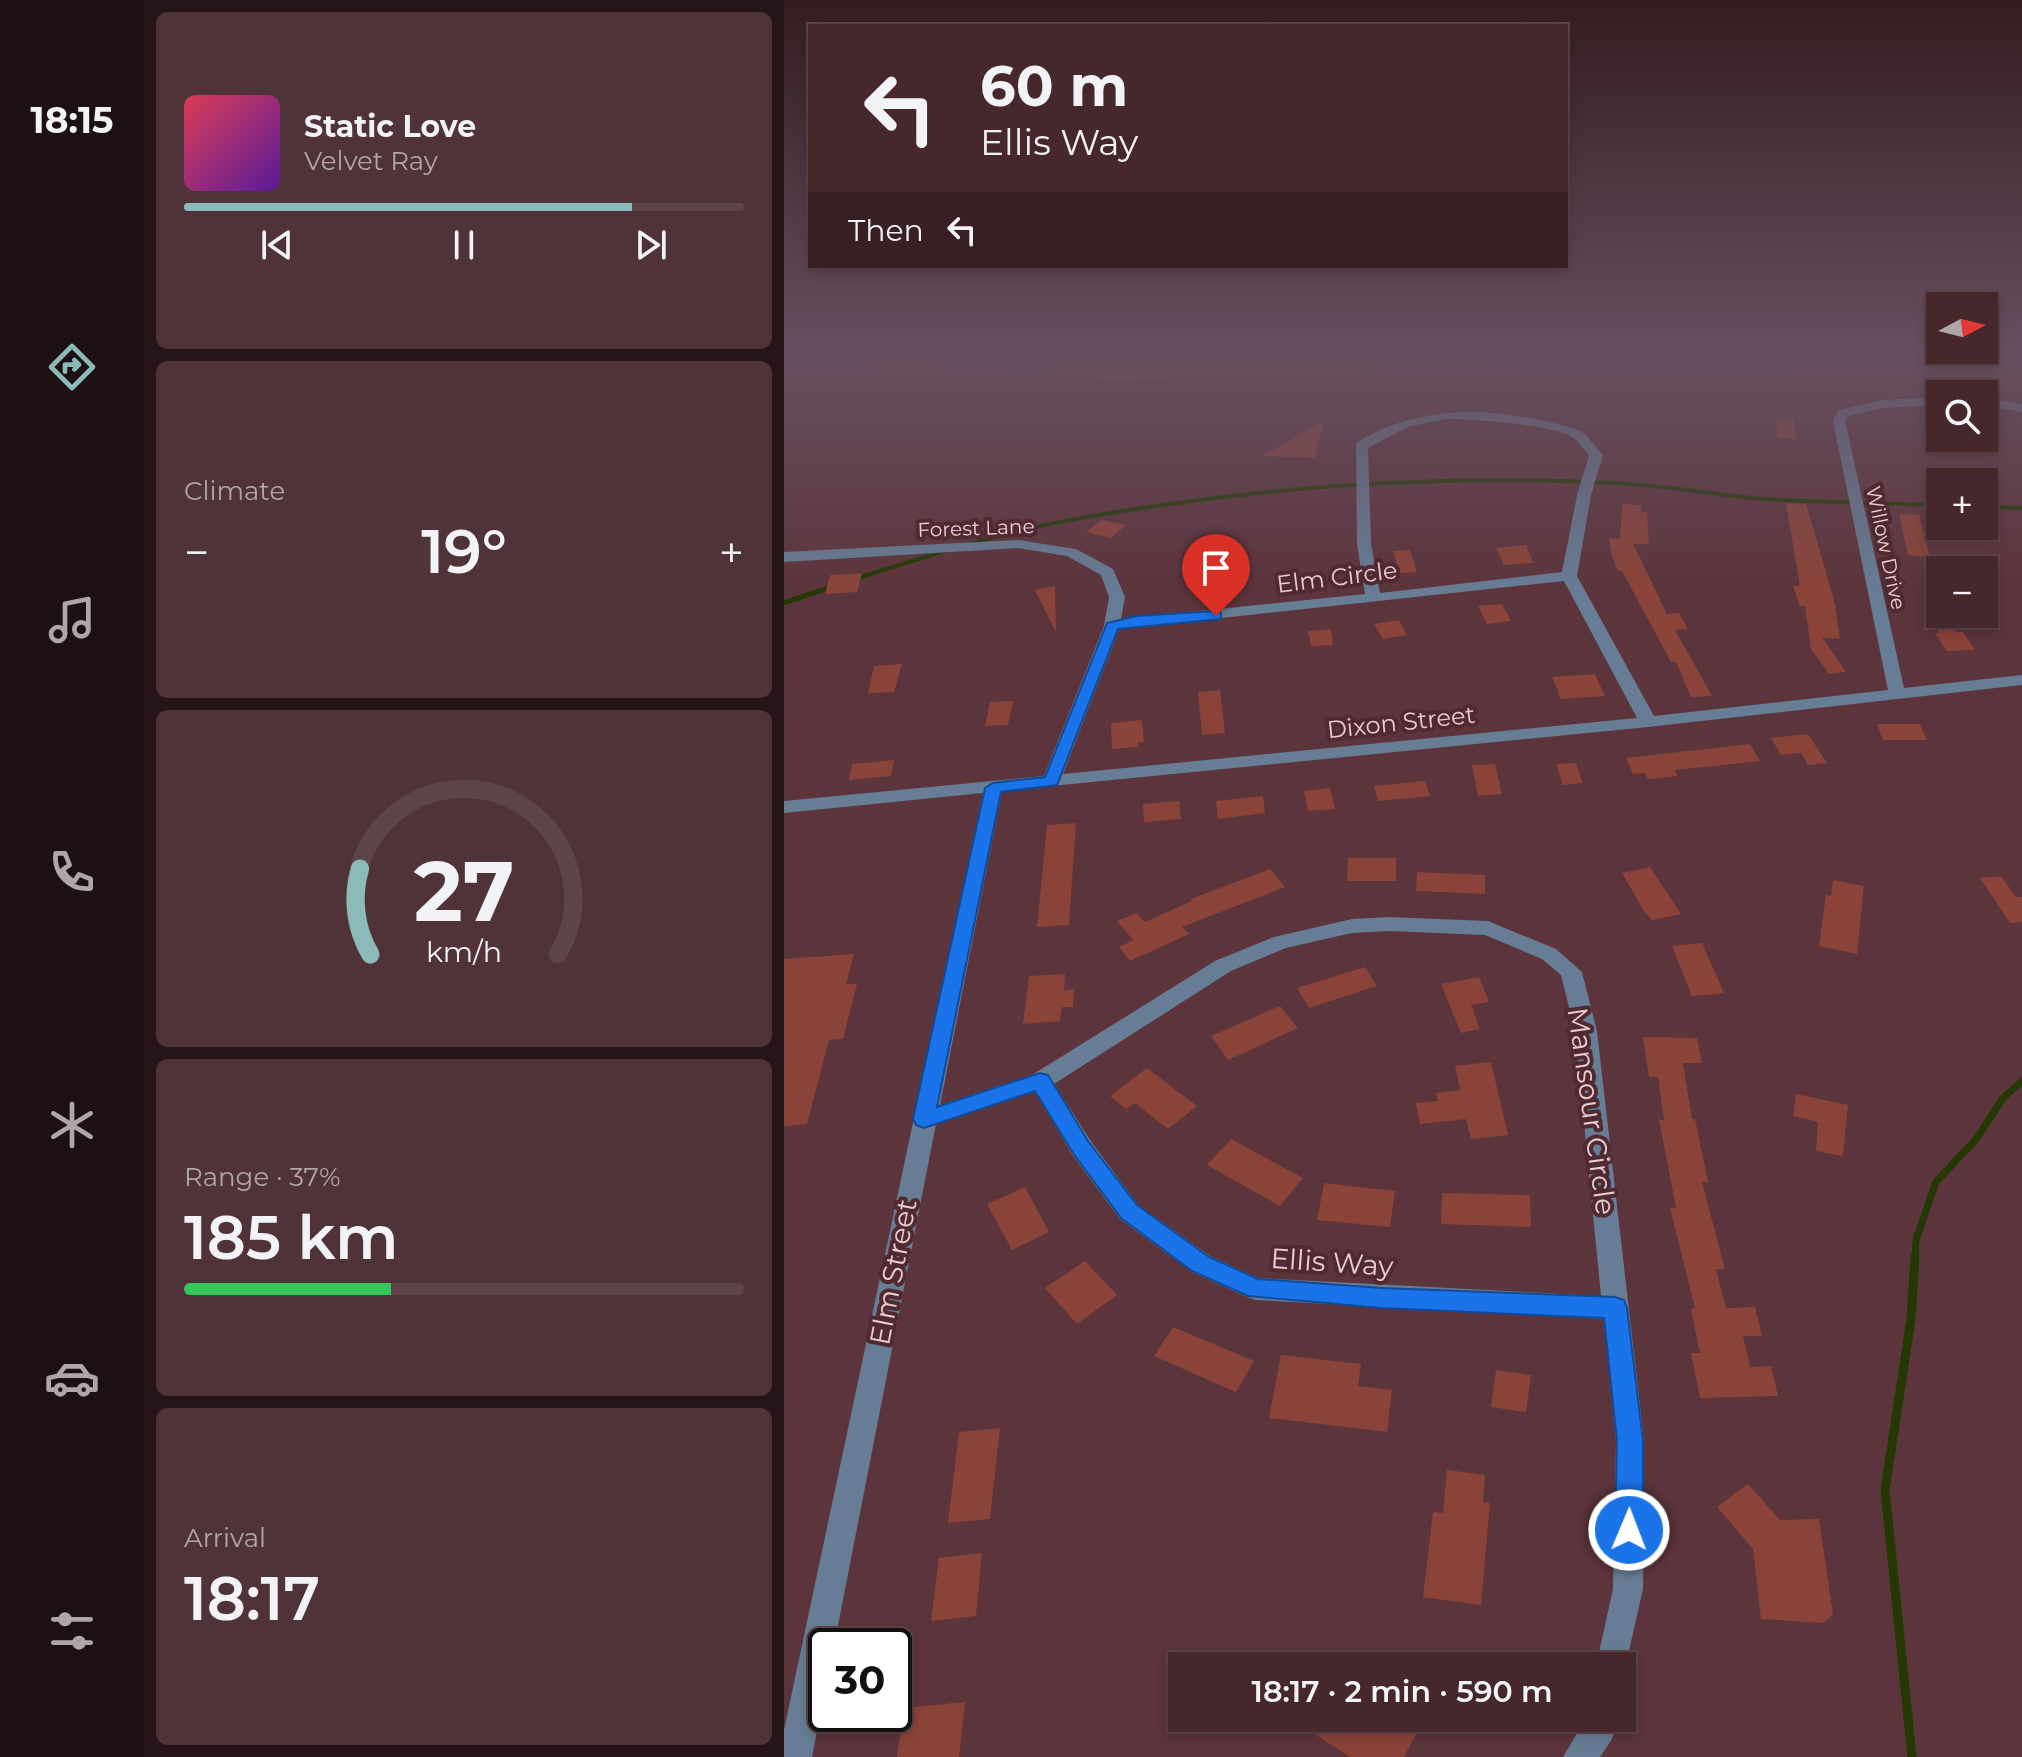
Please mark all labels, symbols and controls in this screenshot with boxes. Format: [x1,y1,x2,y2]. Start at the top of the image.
text: 60 m [980,52,1128,120]
icon: left [848,56,952,160]
text: 18:15 [31,98,113,142]
text: Static Love [304,108,476,145]
text: Ellis Way [980,120,1138,164]
text: Velvet Ray [304,145,438,177]
icon: left [940,208,984,252]
text: Then [848,212,924,249]
icon: previous [255,223,299,267]
icon: pause [442,223,486,267]
icon: next [629,223,673,267]
north arrow [1926,292,1998,364]
map controls [1926,292,1998,628]
icon: directions [44,339,100,395]
button: search [1926,380,1998,452]
button: + [1926,468,1998,540]
text: Climate [184,475,285,507]
street label: Willow Drive [1861,484,1911,612]
street label: Forest Lane [917,514,1035,542]
text: 19° [421,515,507,588]
text: − [184,525,209,579]
text: + [719,525,744,579]
pin [1182,534,1250,616]
icon: arrive [1194,546,1238,590]
street label: Elm Circle [1275,555,1399,599]
button: − [1926,556,1998,628]
icon: music [44,592,100,648]
street label: Dixon Street [1325,700,1477,744]
text: 27 [414,839,514,941]
icon: phone [44,844,100,900]
text: km/h [426,934,502,969]
street label: Mansour Circle [1561,1005,1623,1217]
icon: climate [44,1097,100,1153]
text: Range · 37% [184,1161,340,1193]
street label: Elm Street [862,1196,924,1348]
text: 185 km [184,1201,399,1274]
street label: Ellis Way [1269,1241,1395,1283]
icon: car [44,1350,100,1406]
position arrow [1587,1488,1671,1572]
text: Arrival [184,1522,266,1554]
text: 18:17 [184,1562,320,1635]
icon: filters [44,1603,100,1659]
speed limit sign: 30 [808,1628,912,1732]
text: 18:17 · 2 min · 590 m [1251,1673,1553,1710]

